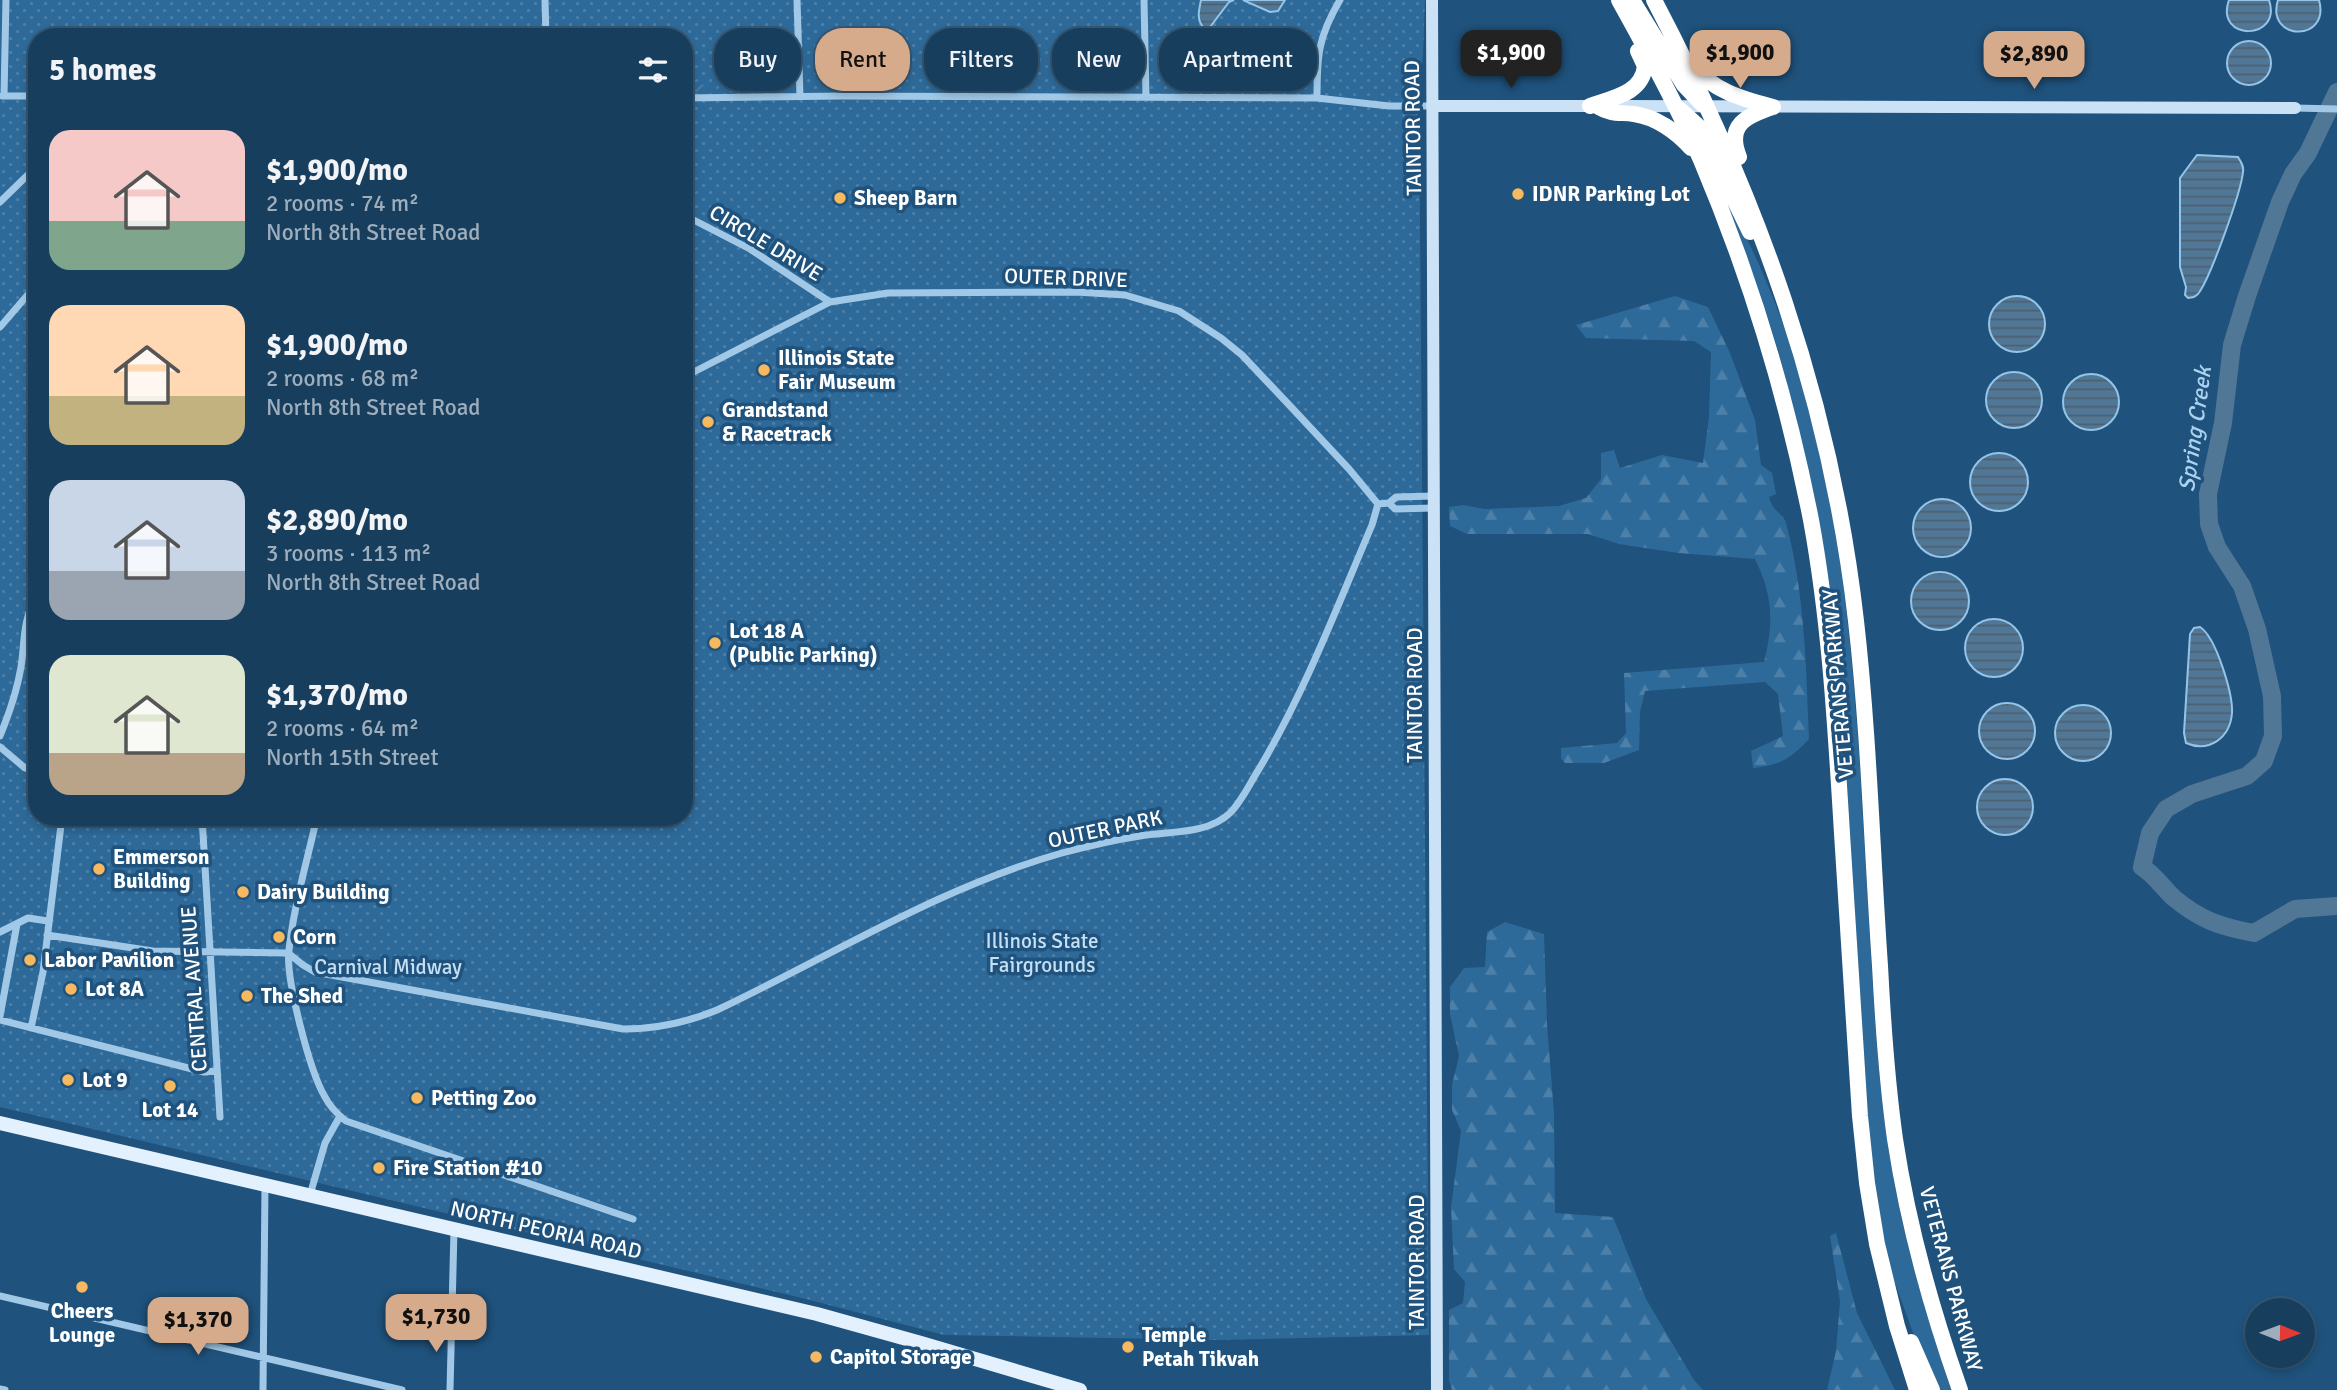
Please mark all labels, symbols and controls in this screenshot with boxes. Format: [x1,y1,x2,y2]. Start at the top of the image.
chip: Buy [714,28,801,91]
chip: Rent [815,28,910,91]
chip: Filters [924,28,1038,91]
chip: New [1052,28,1145,91]
chip: Apartment [1159,28,1317,91]
pin: $1,900 [1454,31,1568,90]
pin: $1,900 [1683,31,1797,90]
pin: $2,890 [1977,32,2091,91]
text: $1,900 [1477,38,1545,67]
text: $1,900 [1706,38,1774,67]
text: $2,890 [2000,39,2068,68]
icon: filters [634,51,672,89]
text: 5 homes [49,52,156,89]
street label: TAINTOR ROAD [1399,60,1427,196]
text: $1,900/mo [266,152,408,189]
icon: home [105,158,189,242]
place label: IDNR Parking Lot [1532,181,1690,207]
place label: Sheep Barn [854,185,957,211]
marker: IDNR Parking Lot [1510,186,1526,202]
text: 2 rooms · 74 m² [266,189,419,218]
marker: Sheep Barn [832,190,848,206]
street label: CIRCLE DRIVE [705,199,827,287]
text: North 8th Street Road [266,218,480,247]
street label: OUTER DRIVE [1004,263,1128,293]
text: $1,900/mo [266,327,408,364]
icon: home [105,333,189,417]
place label: Illinois State Fair Museum [778,345,896,395]
marker: Illinois State Fair Museum [756,362,772,378]
water label: Spring Creek [2172,362,2218,494]
text: 2 rooms · 68 m² [266,364,419,393]
text: North 8th Street Road [266,393,480,422]
place label: Grandstand & Racetrack [722,397,832,447]
marker: Grandstand & Racetrack [700,414,716,430]
text: $2,890/mo [266,502,408,539]
icon: home [105,508,189,592]
text: 3 rooms · 113 m² [266,539,431,568]
text: North 8th Street Road [266,568,480,597]
street label: VETERANS PARKWAY [1817,588,1859,780]
place label: Lot 18 A (Public Parking) [729,618,878,668]
street label: TAINTOR ROAD [1402,627,1428,763]
marker: Lot 18 A (Public Parking) [707,635,723,651]
text: $1,370/mo [266,677,408,714]
icon: home [105,683,189,767]
text: 2 rooms · 64 m² [266,714,419,743]
text: North 15th Street [266,743,439,772]
street label: OUTER PARK [1046,804,1165,854]
place label: Emmerson Building [113,844,210,894]
marker: Emmerson Building [91,861,107,877]
place label: Dairy Building [257,879,389,905]
marker: Dairy Building [235,884,251,900]
street label: CENTRAL AVENUE [175,905,213,1073]
place label: Corn [293,924,336,950]
park label: Illinois State Fairgrounds [986,928,1098,978]
marker: Corn [271,929,287,945]
place label: Labor Pavilion [44,947,174,973]
marker: Labor Pavilion [22,952,38,968]
park label: Carnival Midway [314,954,462,980]
place label: Lot 8A [85,976,145,1002]
marker: Lot 8A [63,981,79,997]
place label: The Shed [261,983,343,1009]
marker: The Shed [239,988,255,1004]
place label: Lot 9 [82,1067,128,1093]
marker: Lot 9 [60,1072,76,1088]
marker: Lot 14 [162,1078,178,1094]
place label: Petting Zoo [431,1085,537,1111]
marker: Petting Zoo [409,1090,425,1106]
place label: Lot 14 [142,1097,198,1123]
place label: Fire Station #10 [393,1155,543,1181]
marker: Fire Station #10 [371,1160,387,1176]
street label: VETERANS PARKWAY [1914,1184,1988,1375]
street label: TAINTOR ROAD [1404,1194,1430,1330]
street label: NORTH PEORIA ROAD [448,1195,644,1265]
marker: Cheers Lounge [74,1279,90,1295]
pin: $1,730 [379,1294,493,1354]
place label: Cheers Lounge [49,1298,115,1348]
pin: $1,370 [141,1298,255,1357]
north arrow [2245,1298,2315,1368]
map controls [2245,1298,2315,1368]
text: $1,730 [402,1302,470,1331]
text: $1,370 [164,1305,232,1334]
place label: Temple Petah Tikvah [1142,1322,1259,1372]
marker: Temple Petah Tikvah [1120,1339,1136,1355]
place label: Capitol Storage [830,1344,972,1370]
marker: Capitol Storage [808,1349,824,1365]

